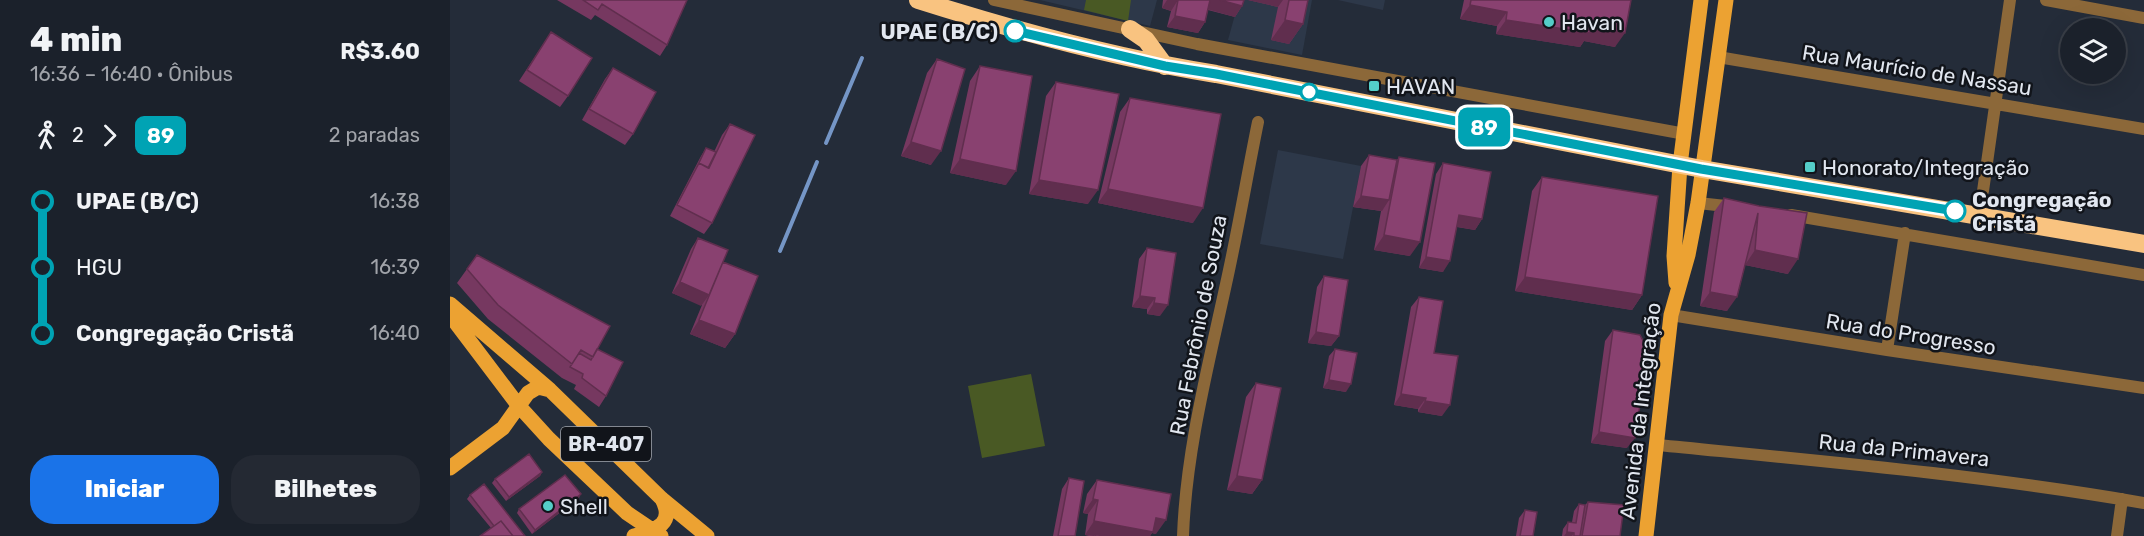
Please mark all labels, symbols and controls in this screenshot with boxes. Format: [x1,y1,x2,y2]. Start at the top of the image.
place label: Havan [1561,10,1623,35]
marker: Havan [1542,15,1556,29]
map controls [2060,18,2126,84]
button: layers [2060,18,2126,84]
place label: UPAE (B/C) [881,19,998,44]
text: 4 min [30,20,122,59]
marker: UPAE (B/C) [1004,20,1026,42]
text: R$3.60 [340,38,420,65]
street label: Rua Maurício de Nassau [1800,39,2034,101]
text: 16:36 – 16:40 · Ônibus [30,62,233,86]
place label: HAVAN [1386,74,1455,99]
marker: HAVAN [1367,79,1381,93]
unlabelled marker [1300,83,1318,101]
line badge: 89 [1457,108,1511,146]
text: 89 [1470,115,1498,140]
icon: walk [30,119,63,152]
icon: forward [93,119,126,152]
text: 2 [72,123,84,147]
text: 89 [147,123,174,148]
text: 2 paradas [329,123,420,147]
place label: Honorato/Integração [1822,155,2029,180]
marker: Honorato/Integração [1803,160,1817,174]
place label: Congregação Cristã [1972,187,2112,236]
text: UPAE (B/C) [76,188,199,215]
text: 16:38 [370,189,420,213]
marker: Congregação Cristã [1944,200,1966,222]
street label: Rua Febrônio de Souza [1164,213,1232,437]
text: HGU [76,254,122,281]
text: 16:39 [370,255,420,279]
street label: Avenida da Integração [1614,301,1666,521]
street label: Rua do Progresso [1824,308,1998,360]
text: Congregação Cristã [76,320,294,347]
text: 16:40 [369,321,420,345]
road number: BR-407 [561,427,651,461]
street label: Rua da Primavera [1817,429,1991,471]
button: Iniciar [30,455,219,524]
button: Bilhetes [231,455,420,524]
place label: Shell [560,494,608,519]
marker: Shell [541,499,555,513]

